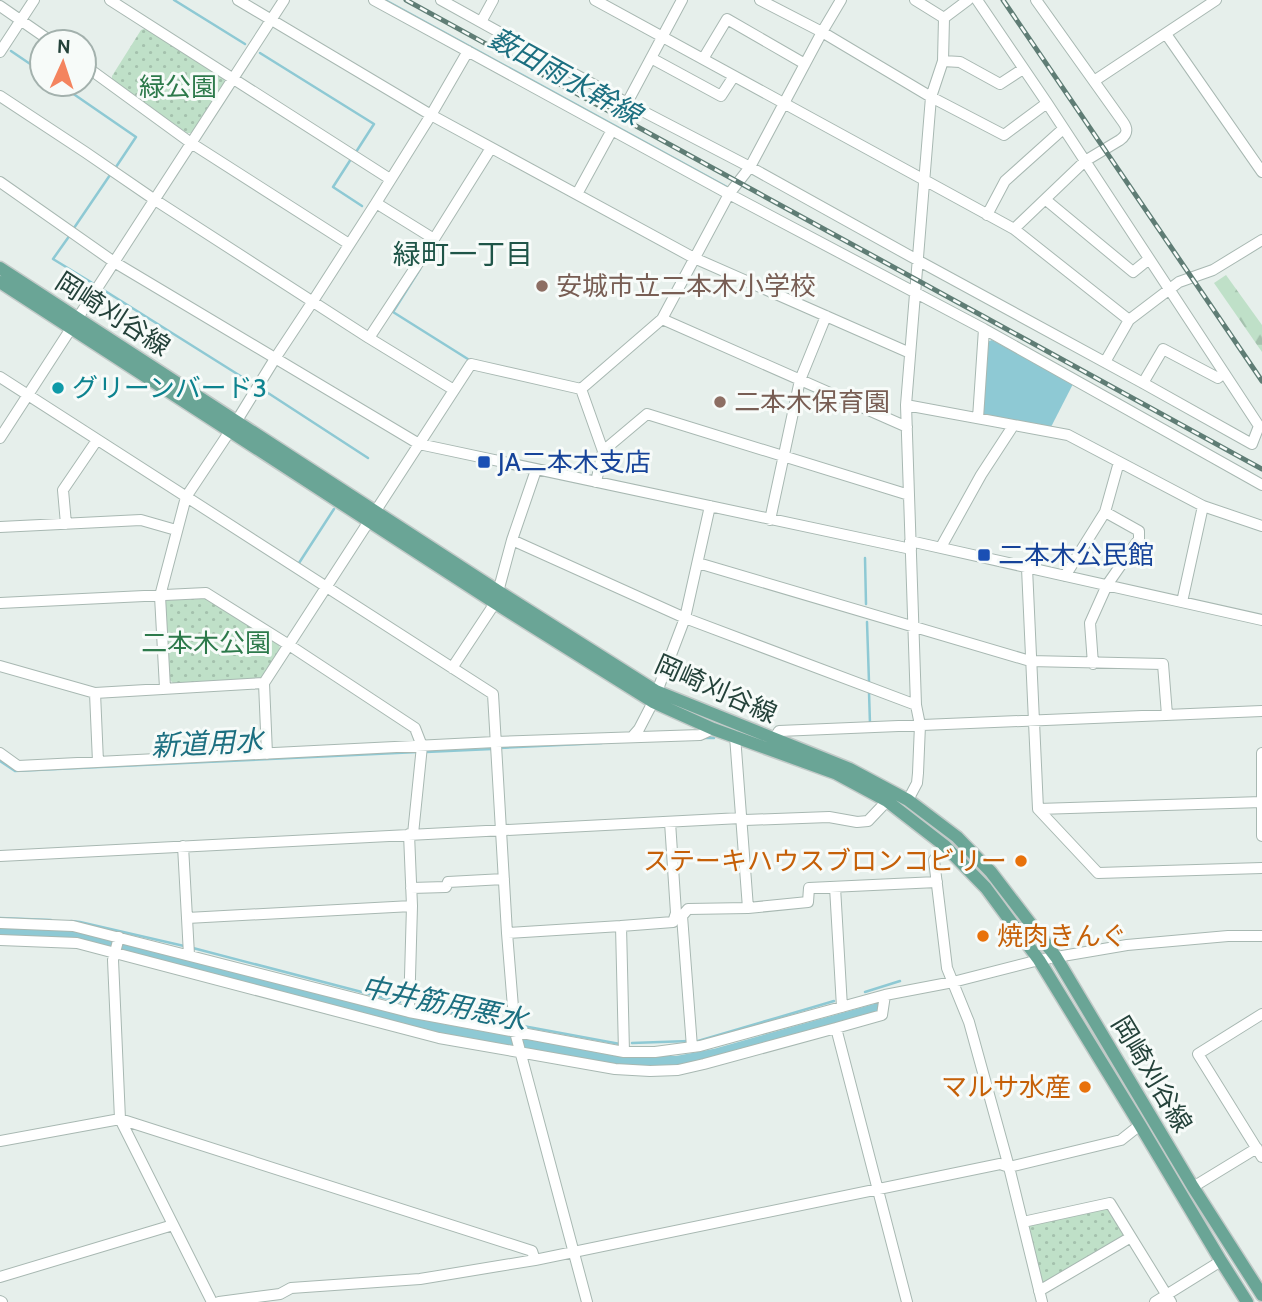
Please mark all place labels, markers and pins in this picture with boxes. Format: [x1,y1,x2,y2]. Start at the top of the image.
place label: 安城市立二本木小学校 [556,270,816,302]
marker: 安城市立二本木小学校 [534,278,550,294]
place label: グリーンバード3 [72,372,267,404]
marker: グリーンバード3 [50,380,66,396]
place label: 二本木保育園 [734,386,890,418]
marker: 二本木保育園 [712,394,728,410]
place label: JA二本木支店 [497,446,651,478]
marker: JA二本木支店 [476,454,492,470]
place label: 二本木公民館 [998,539,1154,571]
marker: 二本木公民館 [976,547,992,563]
place label: ステーキハウスブロンコビリー [643,845,1007,877]
marker: ステーキハウスブロンコビリー [1013,853,1029,869]
place label: 焼肉きんぐ [997,920,1127,952]
marker: 焼肉きんぐ [975,928,991,944]
place label: マルサ水産 [941,1071,1071,1103]
marker: マルサ水産 [1077,1079,1093,1095]

